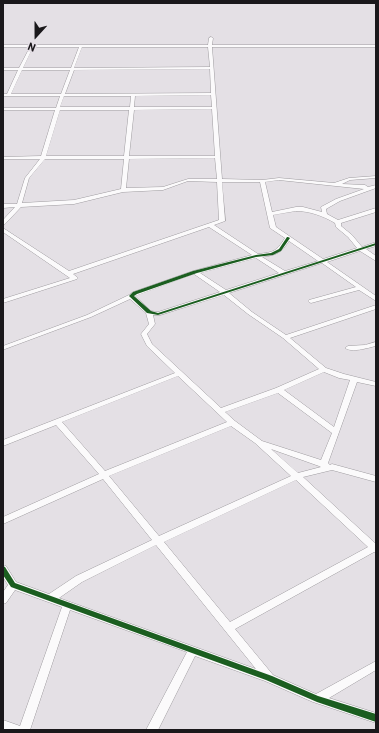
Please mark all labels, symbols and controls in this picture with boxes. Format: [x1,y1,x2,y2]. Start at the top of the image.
north arrow [16,16,56,56]
text: N [26,40,37,55]

